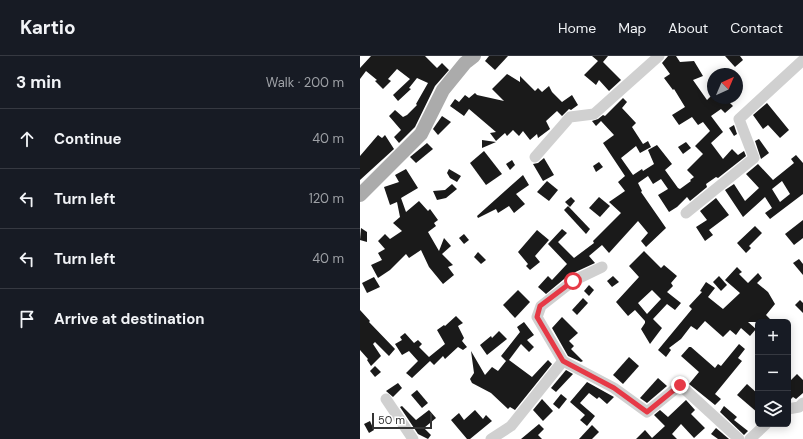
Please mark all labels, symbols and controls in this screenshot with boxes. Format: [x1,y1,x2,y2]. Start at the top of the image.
text: Kartio [20,15,76,40]
text: Home [558,19,596,37]
text: Map [618,19,646,37]
text: About [668,19,708,37]
text: Contact [730,19,783,37]
north arrow [707,68,743,104]
text: 3 min [16,71,61,93]
text: Walk · 200 m [266,74,344,91]
icon: ahead [16,128,38,150]
text: Continue [54,129,122,149]
text: 40 m [312,130,344,147]
icon: left [16,188,38,210]
text: Turn left [54,189,115,209]
text: 120 m [309,190,344,207]
icon: left [16,248,38,270]
text: Turn left [54,249,115,269]
text: 40 m [312,250,344,267]
route start [564,272,582,290]
icon: arrive [16,308,38,330]
text: Arrive at destination [54,309,205,329]
map controls [755,319,791,427]
button: + [755,319,791,355]
button: − [755,355,791,391]
route end [671,376,689,394]
button: layers [755,391,791,427]
scale bar [372,411,432,430]
text: 50 m [378,413,405,427]

